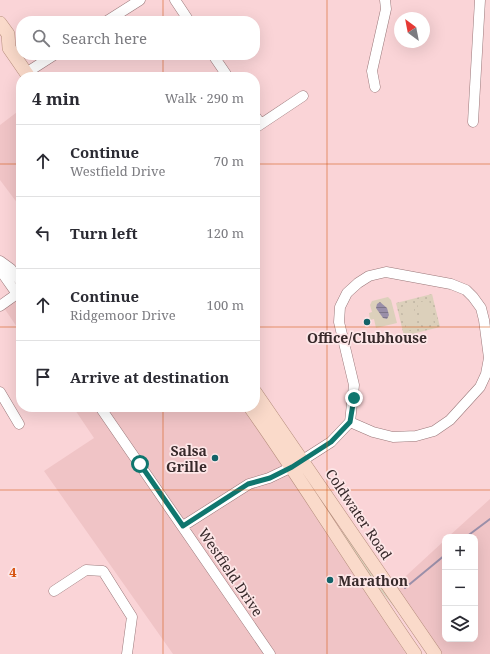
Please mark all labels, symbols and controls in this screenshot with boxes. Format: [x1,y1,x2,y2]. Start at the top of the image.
north arrow [394,12,430,48]
search box [16,16,260,60]
icon: search [30,27,52,49]
text: Search here [62,28,147,48]
text: 4 min [32,87,80,110]
text: Walk · 290 m [165,89,244,107]
text: Continue [70,142,139,162]
icon: ahead [32,150,54,172]
text: 70 m [214,152,244,170]
text: Westfield Drive [70,162,165,180]
icon: left [32,222,54,244]
text: Turn left [70,223,138,243]
text: 120 m [207,224,244,242]
text: Continue [70,286,139,306]
icon: ahead [32,294,54,316]
text: 100 m [207,296,244,314]
text: Ridgemoor Drive [70,306,176,324]
marker: Office/Clubhouse [362,317,372,327]
place label: Office/Clubhouse [307,328,427,347]
icon: arrive [32,366,54,388]
text: Arrive at destination [70,367,229,387]
route end [345,389,363,407]
place label: Salsa Grille [166,441,207,476]
marker: Salsa Grille [210,453,220,463]
route start [131,455,149,473]
street label: Coldwater Road [322,465,397,564]
street label: Westfield Drive [194,524,268,620]
map controls [442,534,478,642]
button: + [442,534,478,570]
text: 4 [9,563,17,581]
button: − [442,570,478,606]
place label: Marathon [338,571,408,590]
marker: Marathon [325,575,335,585]
button: layers [442,606,478,642]

